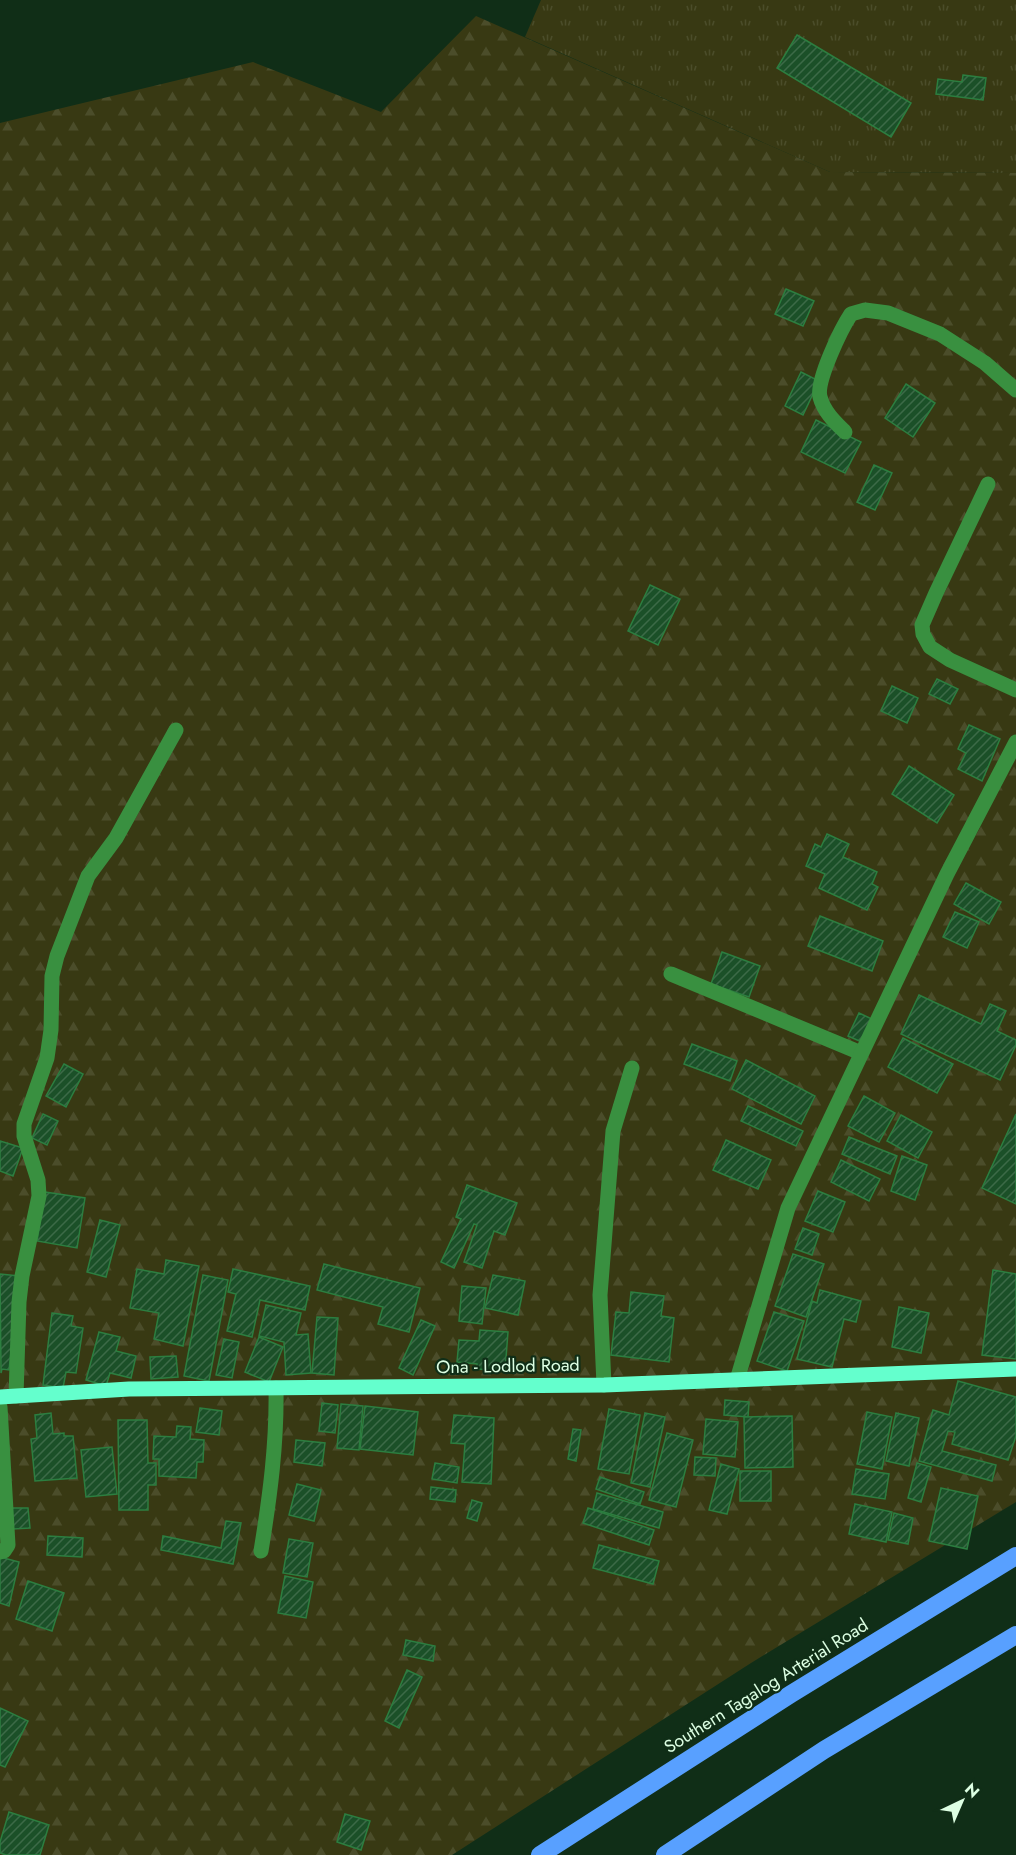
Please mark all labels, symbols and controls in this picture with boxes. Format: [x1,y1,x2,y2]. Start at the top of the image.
street label: Ona - Lodlod Road [436,1352,580,1380]
street label: Southern Tagalog Arterial Road [659,1612,873,1760]
north arrow [932,1771,992,1831]
text: N [960,1778,985,1803]

